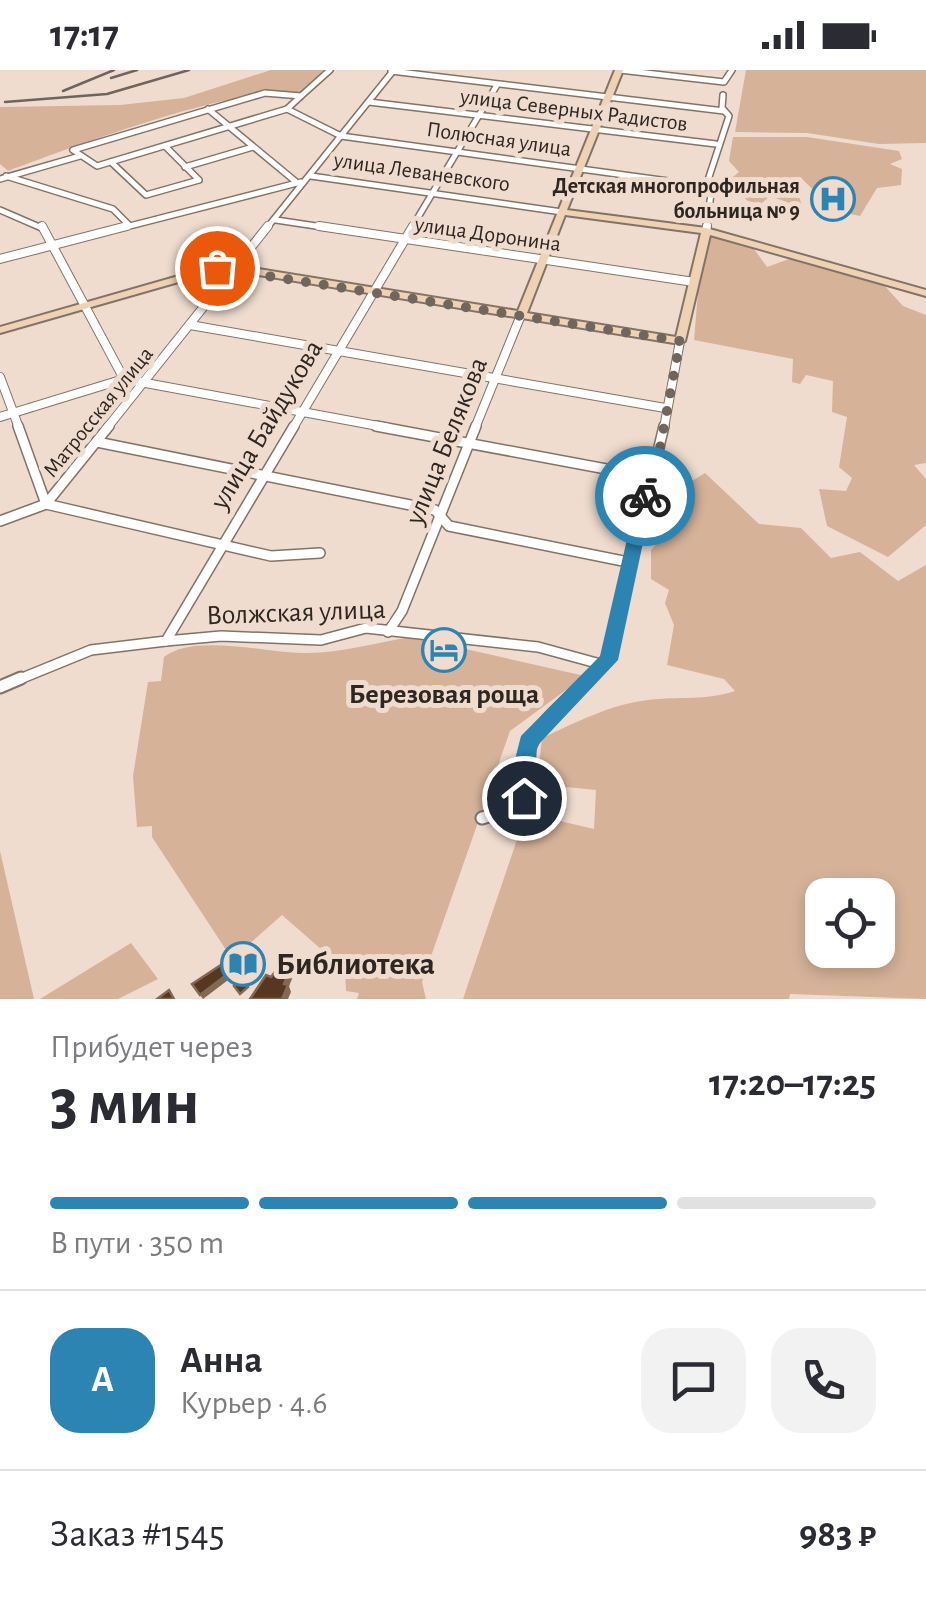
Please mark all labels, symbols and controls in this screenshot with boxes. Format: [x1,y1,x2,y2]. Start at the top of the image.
text: 17:17 [50,16,119,54]
street label: улица Северных Радистов [458,85,689,135]
street label: Полюсная улица [425,118,573,160]
street label: улица Леваневского [332,149,511,195]
place label: Детская многопрофильная больница № 9 [553,175,800,222]
hospital icon: Детская многопрофильная больница № 9 [810,176,856,222]
street label: улица Доронина [413,213,562,255]
pin [175,226,260,311]
icon: bag [190,241,245,296]
street label: улица Байдукова [205,335,329,515]
street label: Матросская улица [39,343,157,481]
street label: улица Белякова [400,353,493,529]
courier [595,446,695,546]
icon: bike [618,469,673,524]
street label: Волжская улица [206,596,387,630]
hotel icon: Березовая роща [421,627,467,673]
place label: Березовая роща [349,681,539,709]
pin [482,756,567,841]
icon: home [497,771,552,826]
map controls [805,878,895,968]
button: locate [805,878,895,968]
library icon: Библиотека [220,941,266,987]
place label: Библиотека [276,948,435,980]
text: Прибудет через [50,1031,253,1063]
text: 17:20–17:25 [709,1065,876,1103]
text: 3 мин [50,1071,200,1136]
text: В пути · 350 m [50,1227,224,1259]
button: chat [641,1328,746,1433]
button: phone [771,1328,876,1433]
text: Анна [180,1342,263,1380]
text: А [91,1361,114,1399]
text: Курьер · 4.6 [180,1387,328,1419]
text: Заказ #1545 [50,1516,225,1554]
text: 983 ₽ [799,1516,876,1554]

